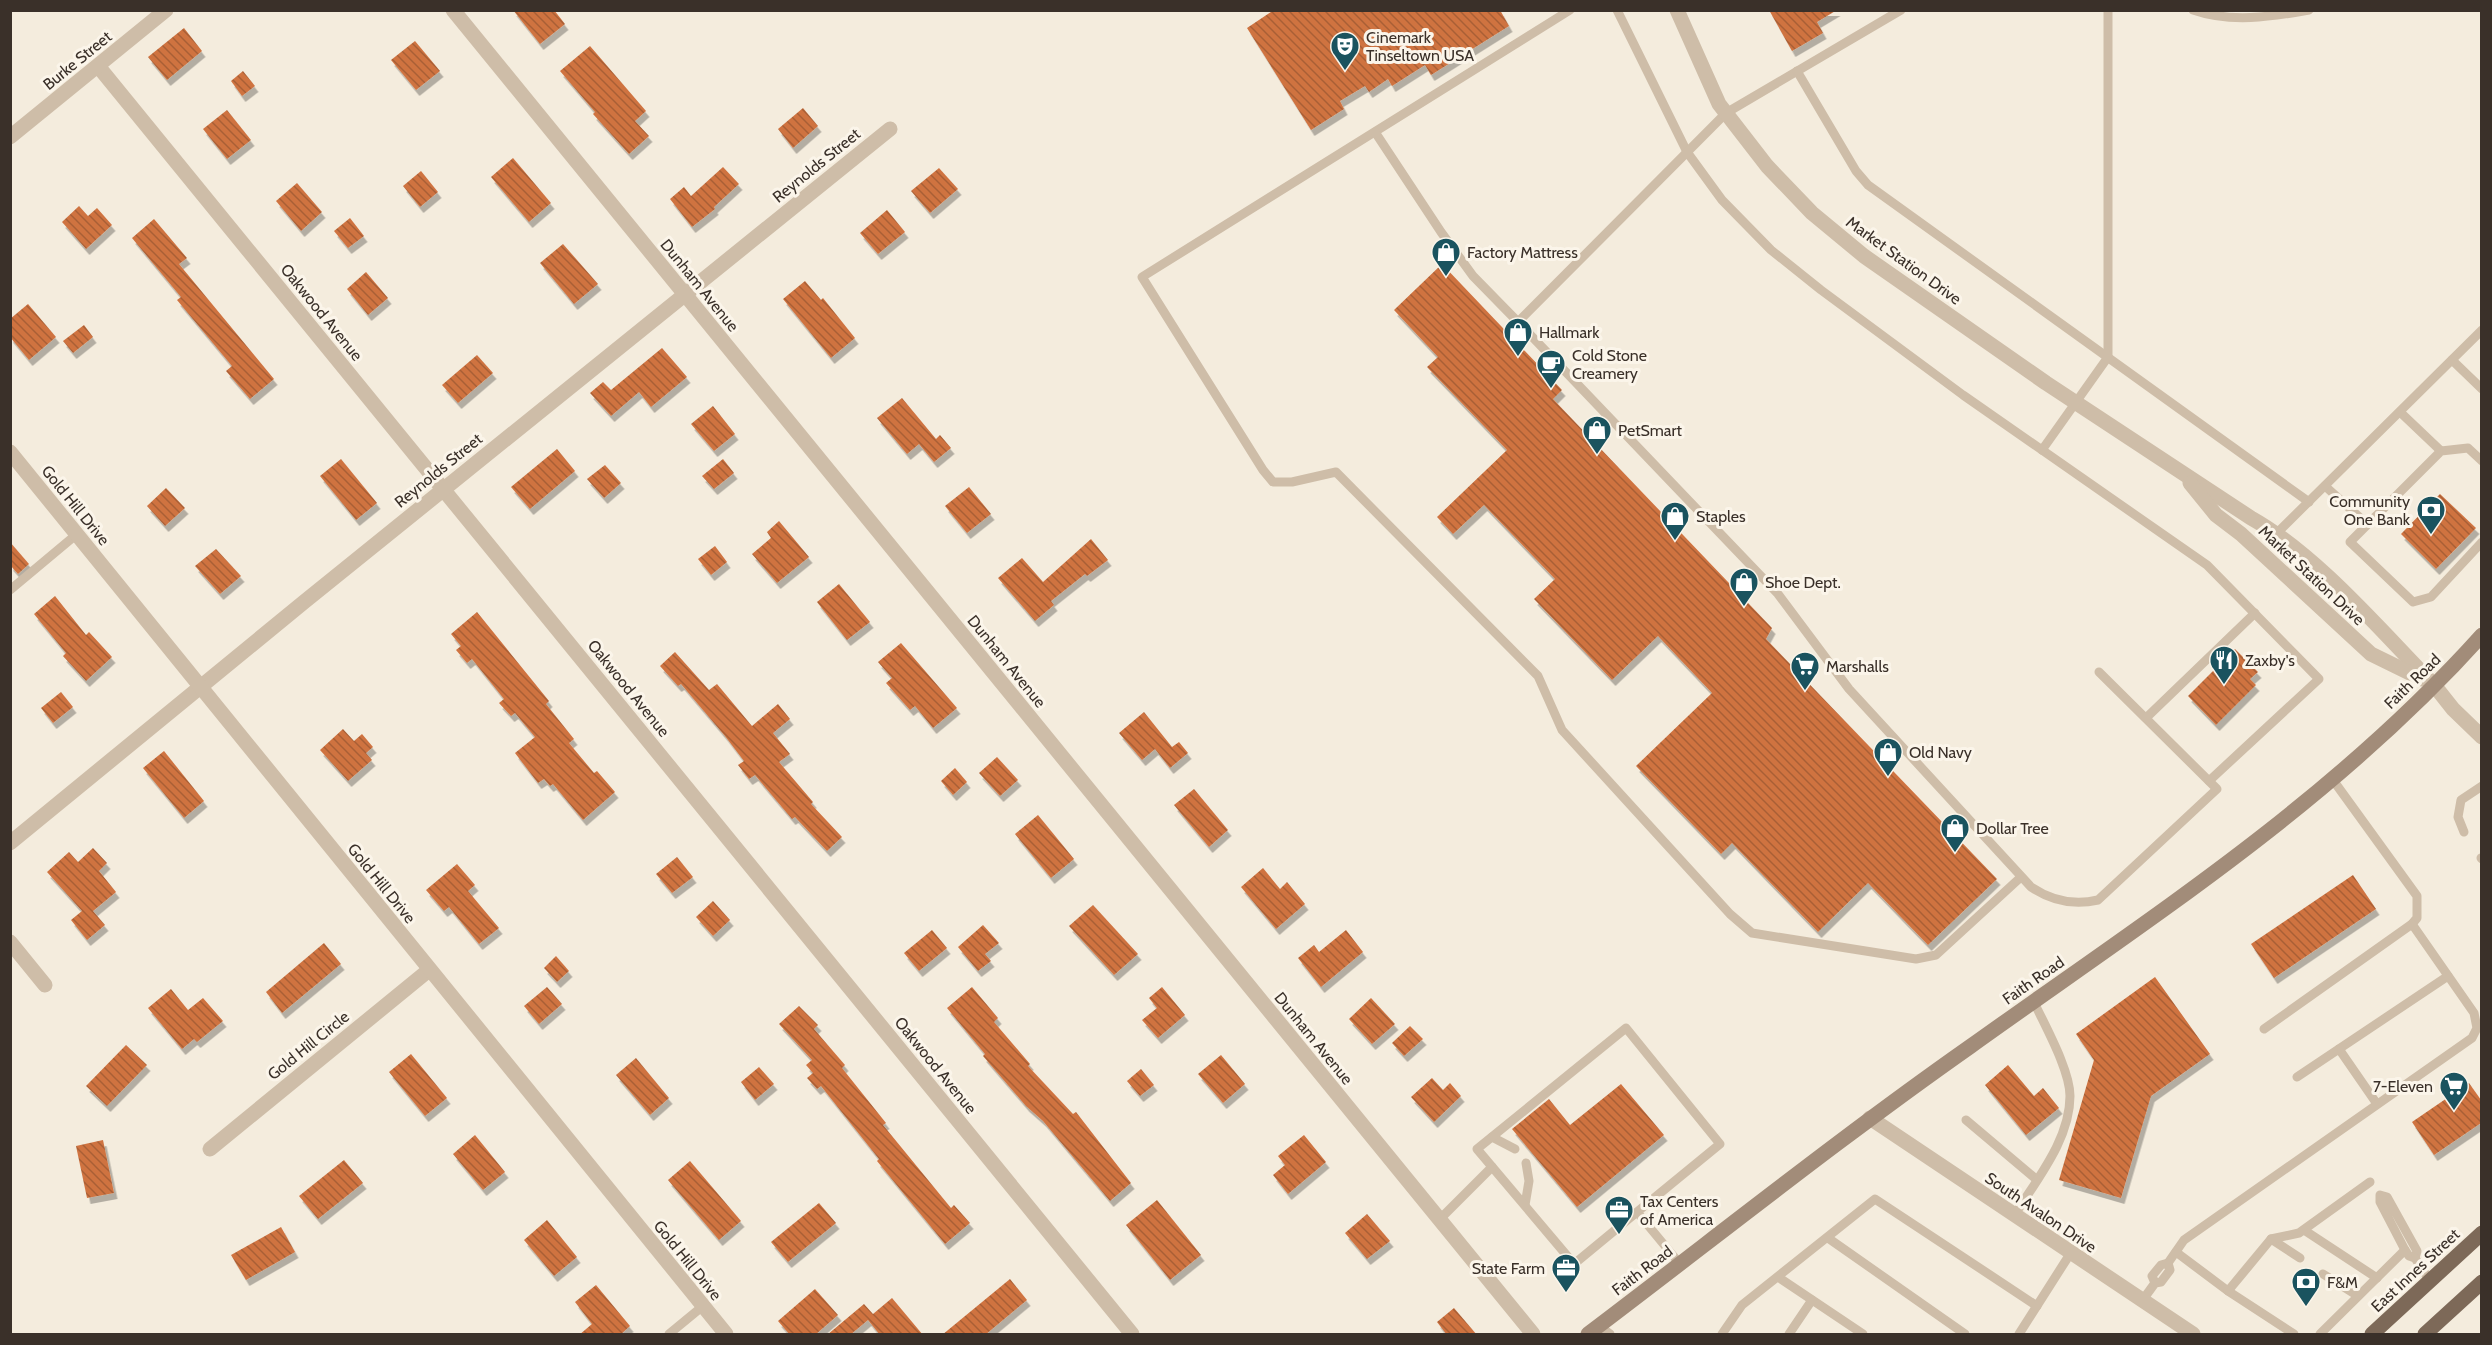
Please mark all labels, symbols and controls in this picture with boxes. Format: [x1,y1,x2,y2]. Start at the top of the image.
street label: Burke Street [39,27,116,94]
place label: Cinemark Tinseltown USA [1366,28,1474,65]
theatre icon: Cinemark Tinseltown USA [1329,30,1361,72]
street label: Reynolds Street [769,124,864,207]
street label: Market Station Drive [1842,212,1965,309]
street label: Dunham Avenue [656,235,743,335]
shop icon: Factory Mattress [1430,236,1462,278]
place label: Factory Mattress [1467,243,1578,262]
street label: Oakwood Avenue [277,260,367,365]
shop icon: Hallmark [1502,316,1534,358]
place label: Hallmark [1539,323,1600,342]
place label: Cold Stone Creamery [1572,346,1647,383]
cafe icon: Cold Stone Creamery [1535,348,1567,390]
shop icon: PetSmart [1581,414,1613,456]
place label: PetSmart [1618,421,1683,440]
street label: Reynolds Street [391,429,486,512]
street label: Gold Hill Drive [38,462,114,549]
place label: Community One Bank [2329,492,2411,529]
bank icon: Community One Bank [2415,494,2447,536]
shop icon: Staples [1659,500,1691,542]
place label: Staples [1696,507,1746,526]
street label: Market Station Drive [2255,521,2368,629]
shop icon: Shoe Dept. [1728,566,1760,608]
place label: Shoe Dept. [1765,573,1841,592]
street label: Dunham Avenue [963,611,1050,711]
street label: Oakwood Avenue [584,636,674,741]
restaurant icon: Zaxby's [2208,644,2240,686]
supermarket icon: Marshalls [1789,650,1821,692]
street label: Faith Road [2380,650,2444,713]
place label: Zaxby's [2245,651,2295,670]
place label: Marshalls [1826,657,1889,676]
shop icon: Old Navy [1872,736,1904,778]
place label: Old Navy [1909,743,1972,762]
shop icon: Dollar Tree [1939,812,1971,854]
place label: Dollar Tree [1976,819,2049,838]
street label: Gold Hill Drive [344,840,420,927]
street label: Faith Road [1999,952,2068,1009]
street label: Dunham Avenue [1270,988,1357,1088]
street label: Gold Hill Circle [264,1007,353,1084]
street label: Oakwood Avenue [891,1013,981,1118]
supermarket icon: 7-Eleven [2438,1070,2470,1112]
place label: 7-Eleven [2373,1077,2433,1096]
street label: South Avalon Drive [1982,1168,2100,1257]
place label: Tax Centers of America [1640,1192,1719,1229]
office icon: Tax Centers of America [1603,1194,1635,1236]
street label: Gold Hill Drive [650,1217,726,1304]
street label: East Innes Street [2367,1224,2464,1316]
street label: Faith Road [1608,1241,1676,1299]
office icon: State Farm [1550,1252,1582,1294]
place label: State Farm [1472,1259,1545,1278]
bank icon: F&M [2290,1266,2322,1308]
place label: F&M [2327,1273,2358,1292]

